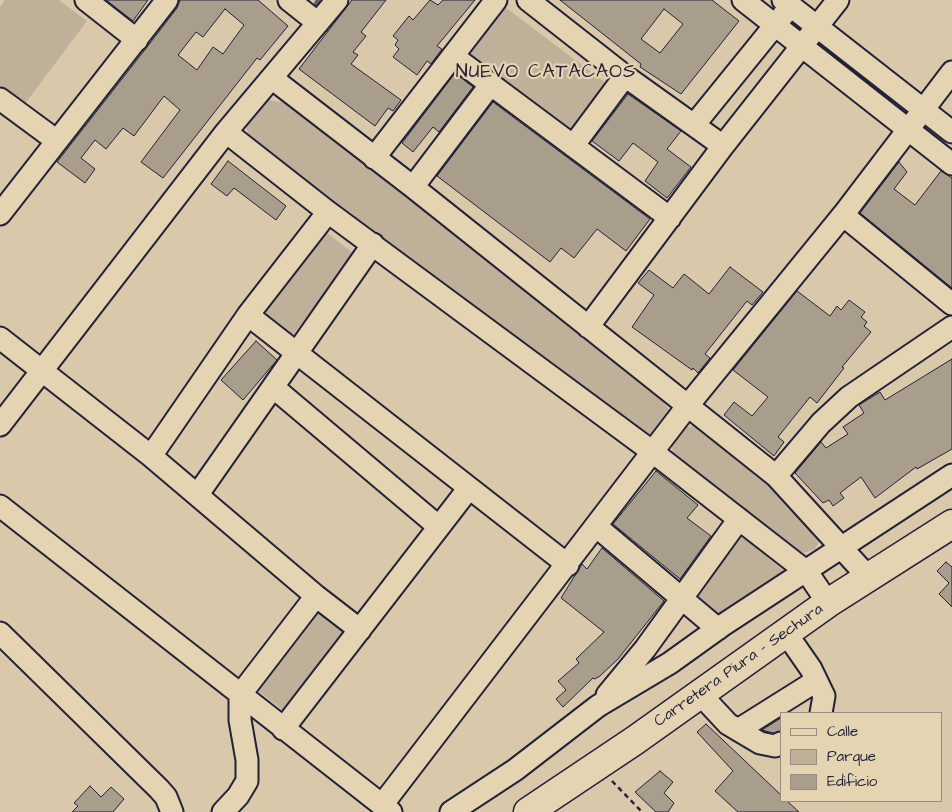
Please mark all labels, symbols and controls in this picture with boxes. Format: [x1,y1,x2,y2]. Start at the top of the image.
district label: NUEVO CATACAOS [454,62,638,84]
street label: Carretera Piura - Sechura [651,600,827,732]
legend [780,712,942,802]
text: Calle [827,721,858,742]
text: Parque [827,746,876,767]
text: Edificio [827,771,877,792]

